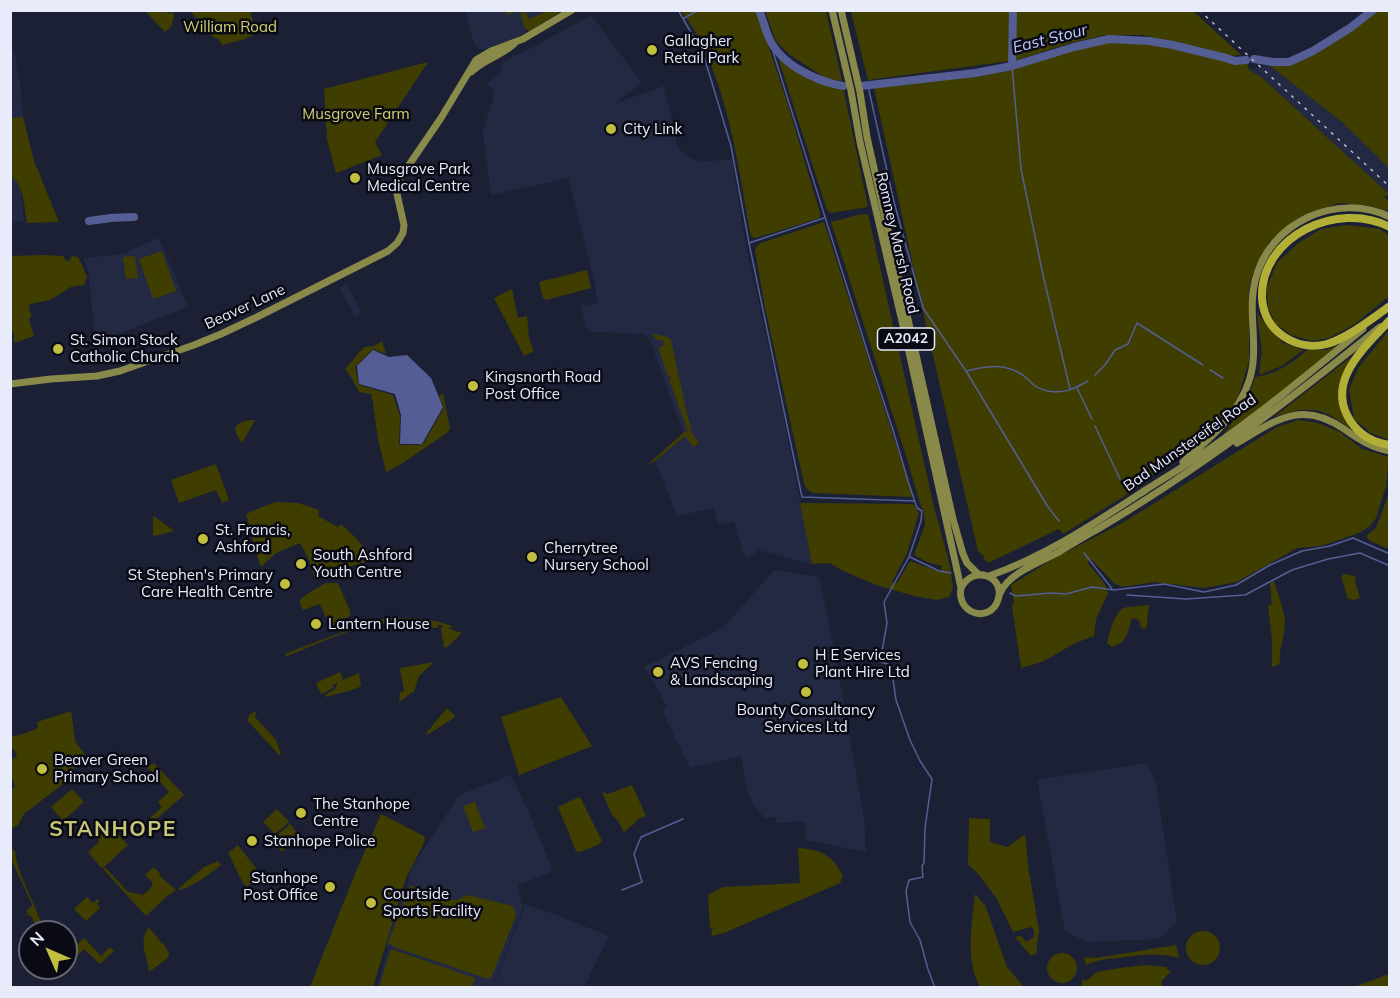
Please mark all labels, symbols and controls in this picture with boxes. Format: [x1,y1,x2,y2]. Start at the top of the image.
park label: William Road [183,18,277,36]
water label: East Stour [1011,20,1089,58]
place label: Gallagher Retail Park [664,32,739,67]
marker: Gallagher Retail Park [645,43,659,57]
park label: Musgrove Farm [302,105,410,123]
place label: City Link [623,120,682,138]
marker: City Link [604,122,618,136]
place label: Musgrove Park Medical Centre [367,160,470,195]
street label: Romney Marsh Road [872,170,922,316]
marker: Musgrove Park Medical Centre [348,171,362,185]
street label: Beaver Lane [202,281,288,333]
road number: A2042 [878,328,934,350]
place label: St. Simon Stock Catholic Church [70,331,179,366]
marker: St. Simon Stock Catholic Church [51,342,65,356]
place label: Kingsnorth Road Post Office [485,368,601,403]
marker: Kingsnorth Road Post Office [466,379,480,393]
street label: Bad Munstereifel Road [1120,390,1260,496]
place label: St. Francis, Ashford [215,521,290,556]
marker: St. Francis, Ashford [196,532,210,546]
place label: Cherrytree Nursery School [544,539,649,574]
place label: South Ashford Youth Centre [313,546,412,581]
marker: Cherrytree Nursery School [525,550,539,564]
marker: South Ashford Youth Centre [294,557,308,571]
place label: St Stephen's Primary Care Health Centre [128,566,273,601]
marker: St Stephen's Primary Care Health Centre [278,577,292,591]
place label: Lantern House [328,615,430,633]
marker: Lantern House [309,617,323,631]
place label: H E Services Plant Hire Ltd [815,646,910,681]
place label: AVS Fencing & Landscaping [670,654,773,689]
marker: H E Services Plant Hire Ltd [796,657,810,671]
marker: AVS Fencing & Landscaping [651,665,665,679]
marker: Bounty Consultancy Services Ltd [799,685,813,699]
place label: Bounty Consultancy Services Ltd [737,701,875,736]
place label: Beaver Green Primary School [54,751,159,786]
marker: Beaver Green Primary School [35,762,49,776]
place label: The Stanhope Centre [313,795,410,830]
marker: The Stanhope Centre [294,806,308,820]
district label: STANHOPE [49,817,177,843]
place label: Stanhope Police [264,832,375,850]
marker: Stanhope Police [245,834,259,848]
place label: Stanhope Post Office [243,869,318,904]
marker: Stanhope Post Office [323,880,337,894]
place label: Courtside Sports Facility [383,885,481,920]
marker: Courtside Sports Facility [364,896,378,910]
north arrow [18,920,78,980]
text: N [25,927,48,950]

